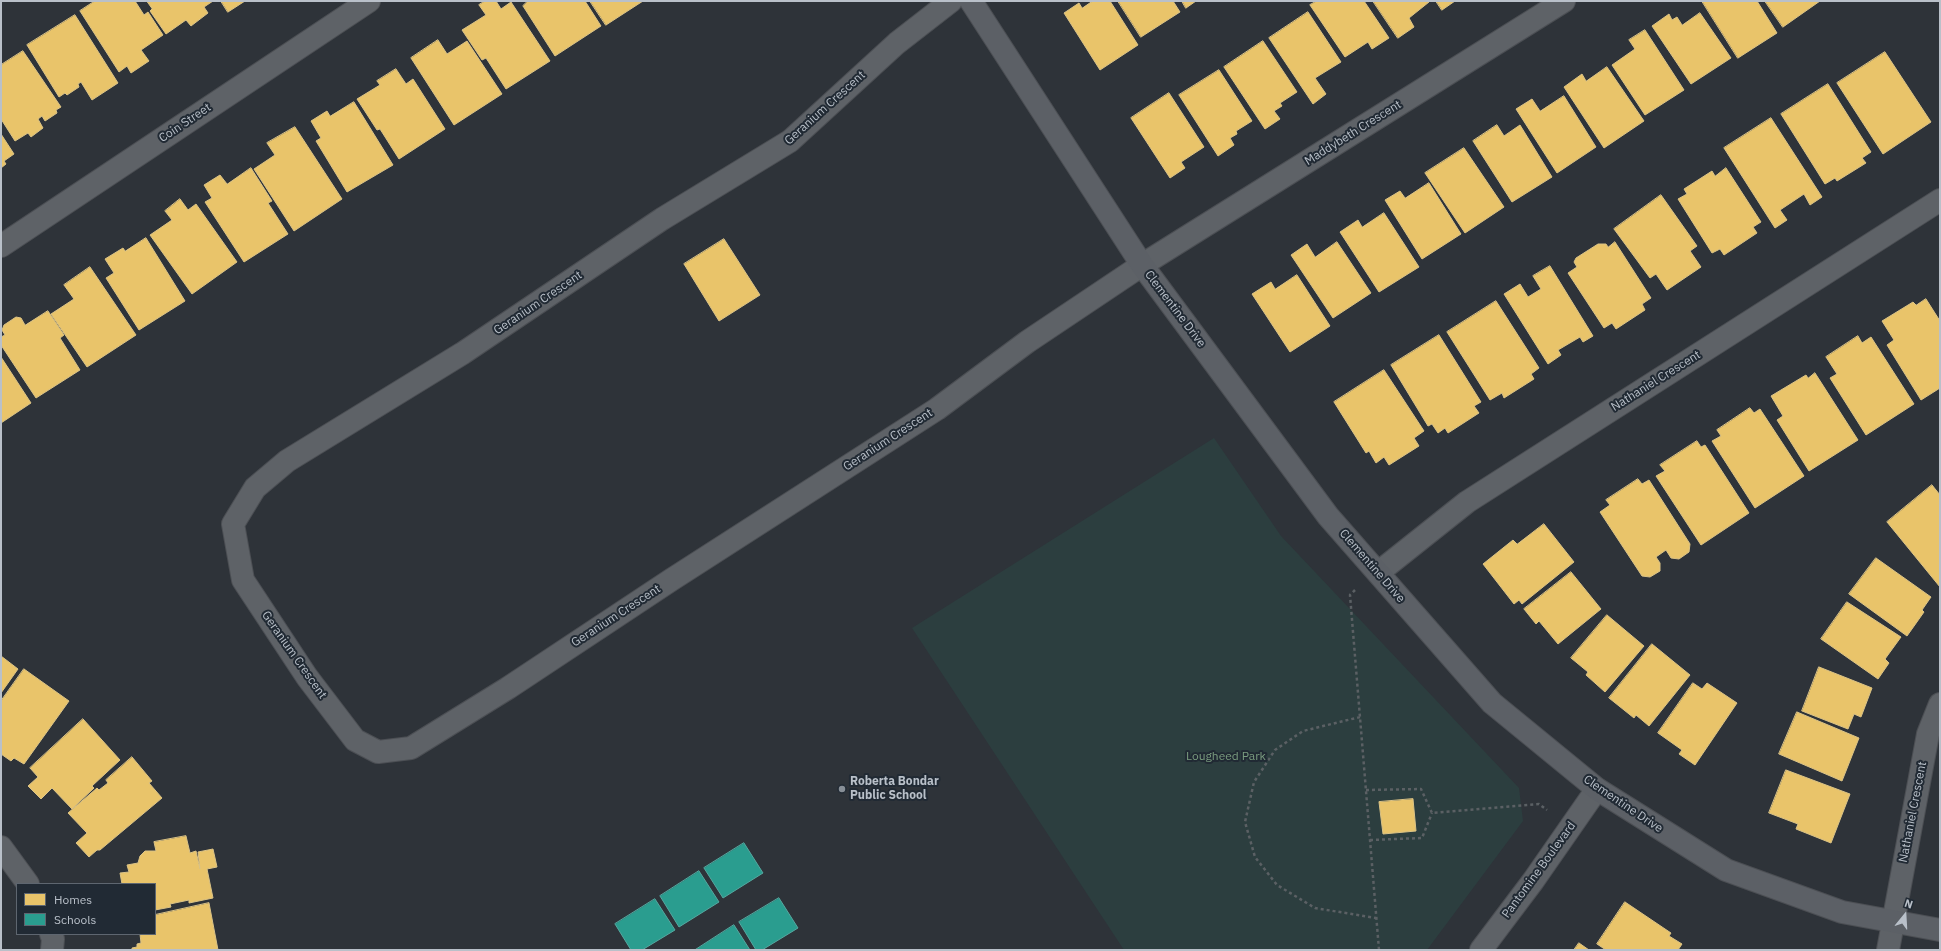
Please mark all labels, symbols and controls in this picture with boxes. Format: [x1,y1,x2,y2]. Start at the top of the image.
street label: Geranium Crescent [782,68,868,148]
street label: Maddybeth Crescent [1302,97,1404,169]
street label: Coin Street [156,100,214,146]
street label: Geranium Crescent [491,268,585,338]
street label: Clementine Drive [1141,268,1209,350]
street label: Nathaniel Crescent [1609,348,1703,414]
street label: Geranium Crescent [841,406,935,474]
street label: Clementine Drive [1336,526,1408,606]
street label: Geranium Crescent [569,582,663,650]
street label: Geranium Crescent [258,609,330,701]
park label: Lougheed Park [1186,750,1266,764]
street label: Nathaniel Crescent [1896,760,1930,864]
street label: Clementine Drive [1581,772,1665,836]
place label: Roberta Bondar Public School [850,775,939,803]
marker: Roberta Bondar Public School [837,784,847,794]
street label: Pantomine Boulevard [1499,819,1579,921]
legend [16,883,156,935]
text: Homes [54,892,92,907]
north arrow [1885,895,1925,935]
text: N [1903,896,1915,911]
text: Schools [54,912,96,927]

